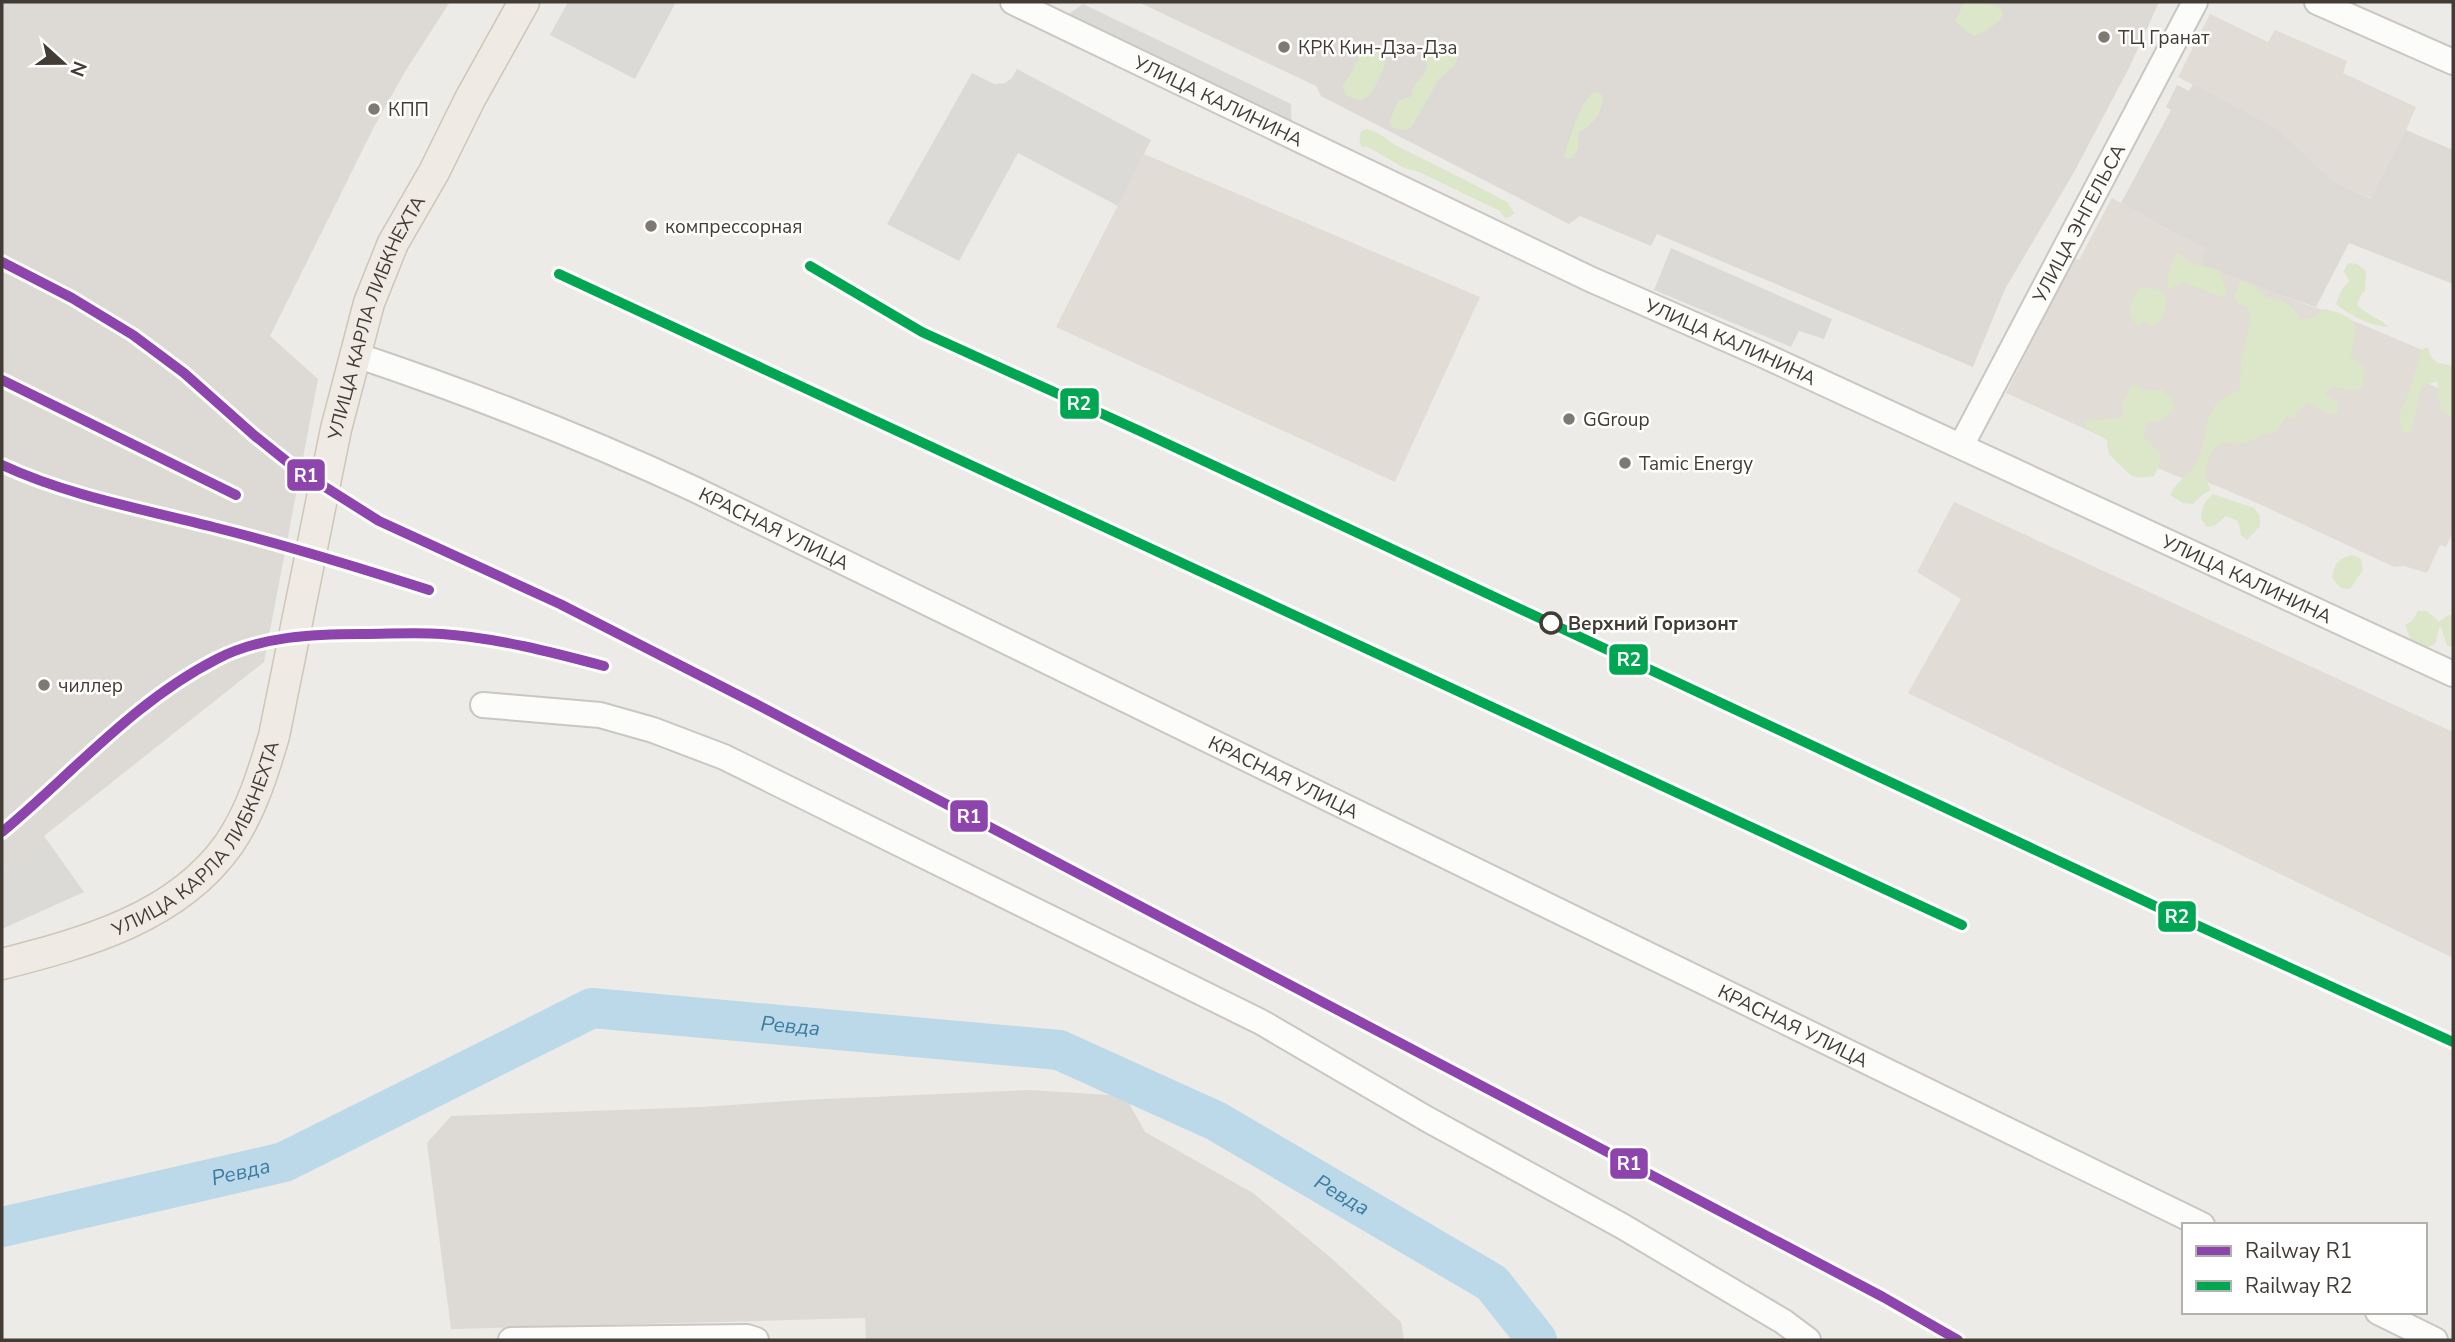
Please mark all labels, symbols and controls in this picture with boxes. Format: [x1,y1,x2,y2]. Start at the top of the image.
place label: ТЦ Гранат [2118,25,2210,51]
north arrow [28,28,98,98]
marker: ТЦ Гранат [2096,29,2112,45]
place label: КРК Кин-Дза-Дза [1298,35,1458,61]
marker: КРК Кин-Дза-Дза [1276,39,1292,55]
street label: УЛИЦА КАЛИНИНА [1128,49,1307,153]
text: N [63,57,93,80]
place label: КПП [388,97,429,123]
marker: КПП [366,101,382,117]
street label: УЛИЦА ЭНГЕЛЬСА [2026,140,2132,308]
street label: УЛИЦА КАРЛА ЛИБКНЕХТА [322,191,432,443]
place label: компрессорная [665,214,803,240]
marker: компрессорная [643,218,659,234]
street label: УЛИЦА КАЛИНИНА [1640,292,1820,392]
line badge: R2 [1059,387,1100,420]
text: R2 [1067,391,1091,417]
place label: GGroup [1583,407,1650,433]
marker: GGroup [1561,411,1577,427]
place label: Tamic Energy [1639,451,1753,477]
marker: Tamic Energy [1617,455,1633,471]
line badge: R1 [286,458,326,492]
text: R1 [294,463,318,489]
street label: КРАСНАЯ УЛИЦА [694,481,853,577]
street label: УЛИЦА КАЛИНИНА [2156,529,2336,630]
place label: Верхний Горизонт [1568,611,1738,637]
marker: Верхний Горизонт [1540,612,1562,634]
line badge: R2 [1608,643,1649,676]
text: R2 [1617,647,1641,673]
place label: чиллер [58,673,123,699]
marker: чиллер [36,677,52,693]
street label: КРАСНАЯ УЛИЦА [1204,730,1363,825]
street label: УЛИЦА КАРЛА ЛИБКНЕХТА [107,738,286,943]
line badge: R1 [949,799,989,833]
text: R1 [957,804,981,830]
line badge: R2 [2157,900,2197,933]
text: R2 [2165,904,2189,930]
street label: КРАСНАЯ УЛИЦА [1713,979,1872,1074]
water label: Ревда [759,1009,821,1042]
line badge: R1 [1609,1147,1649,1180]
text: R1 [1617,1151,1641,1177]
water label: Ревда [208,1152,273,1192]
water label: Ревда [1309,1168,1375,1222]
legend [2182,1223,2427,1314]
text: Railway R1 [2245,1237,2352,1265]
text: Railway R2 [2245,1272,2352,1300]

